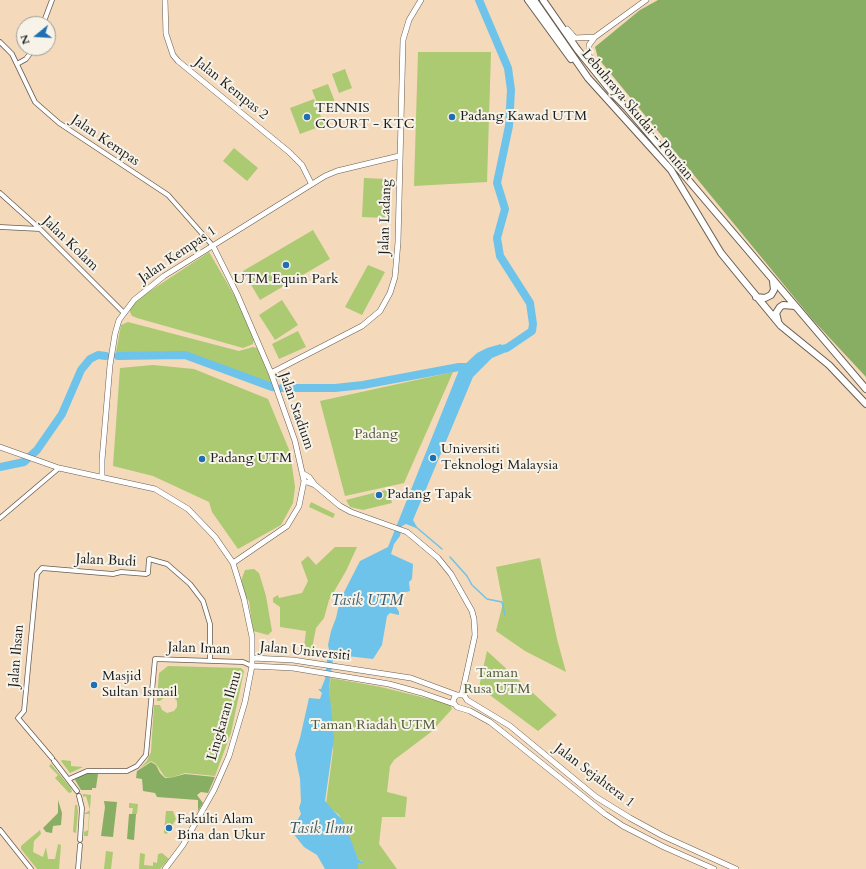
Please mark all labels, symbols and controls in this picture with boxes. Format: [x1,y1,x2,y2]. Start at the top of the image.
north arrow [16,16,56,56]
text: N [16,33,34,46]
street label: Lebuhraya Skudai - Pontian [577,46,697,184]
street label: Jalan Kempas 2 [191,54,271,124]
place label: TENNIS COURT - KTC [315,101,414,134]
place label: Padang Kawad UTM [460,109,587,125]
street label: Jalan Kempas [68,112,142,170]
marker: TENNIS COURT - KTC [302,112,312,122]
marker: Padang Kawad UTM [447,112,457,122]
street label: Jalan Ladang [376,179,396,255]
street label: Jalan Kolam [38,213,102,275]
street label: Jalan Kempas 1 [136,223,220,287]
marker: UTM Equin Park [281,260,291,270]
place label: UTM Equin Park [233,272,339,288]
street label: Jalan Stadium [275,370,317,452]
park label: Padang [354,427,398,443]
place label: Universiti Teknologi Malaysia [441,442,558,474]
place label: Padang UTM [210,451,292,467]
marker: Universiti Teknologi Malaysia [428,453,438,463]
marker: Padang UTM [197,454,207,464]
place label: Padang Tapak [387,487,472,503]
marker: Padang Tapak [374,490,384,500]
street label: Jalan Budi [75,551,137,571]
water label: Tasik UTM [331,593,403,611]
street label: Jalan Ihsan [6,624,28,688]
street label: Jalan Universiti [259,639,351,665]
street label: Jalan Iman [167,640,231,658]
park label: Taman Rusa UTM [464,666,530,698]
place label: Masjid Sultan Ismail [102,669,177,702]
street label: Lingkaran Ilmu [204,669,246,763]
marker: Masjid Sultan Ismail [89,680,99,690]
park label: Taman Riadah UTM [310,718,436,734]
street label: Jalan Sejahtera 1 [551,740,637,812]
place label: Fakulti Alam Bina dan Ukur [177,812,265,844]
water label: Tasik Ilmu [289,821,353,839]
marker: Fakulti Alam Bina dan Ukur [164,823,174,833]

